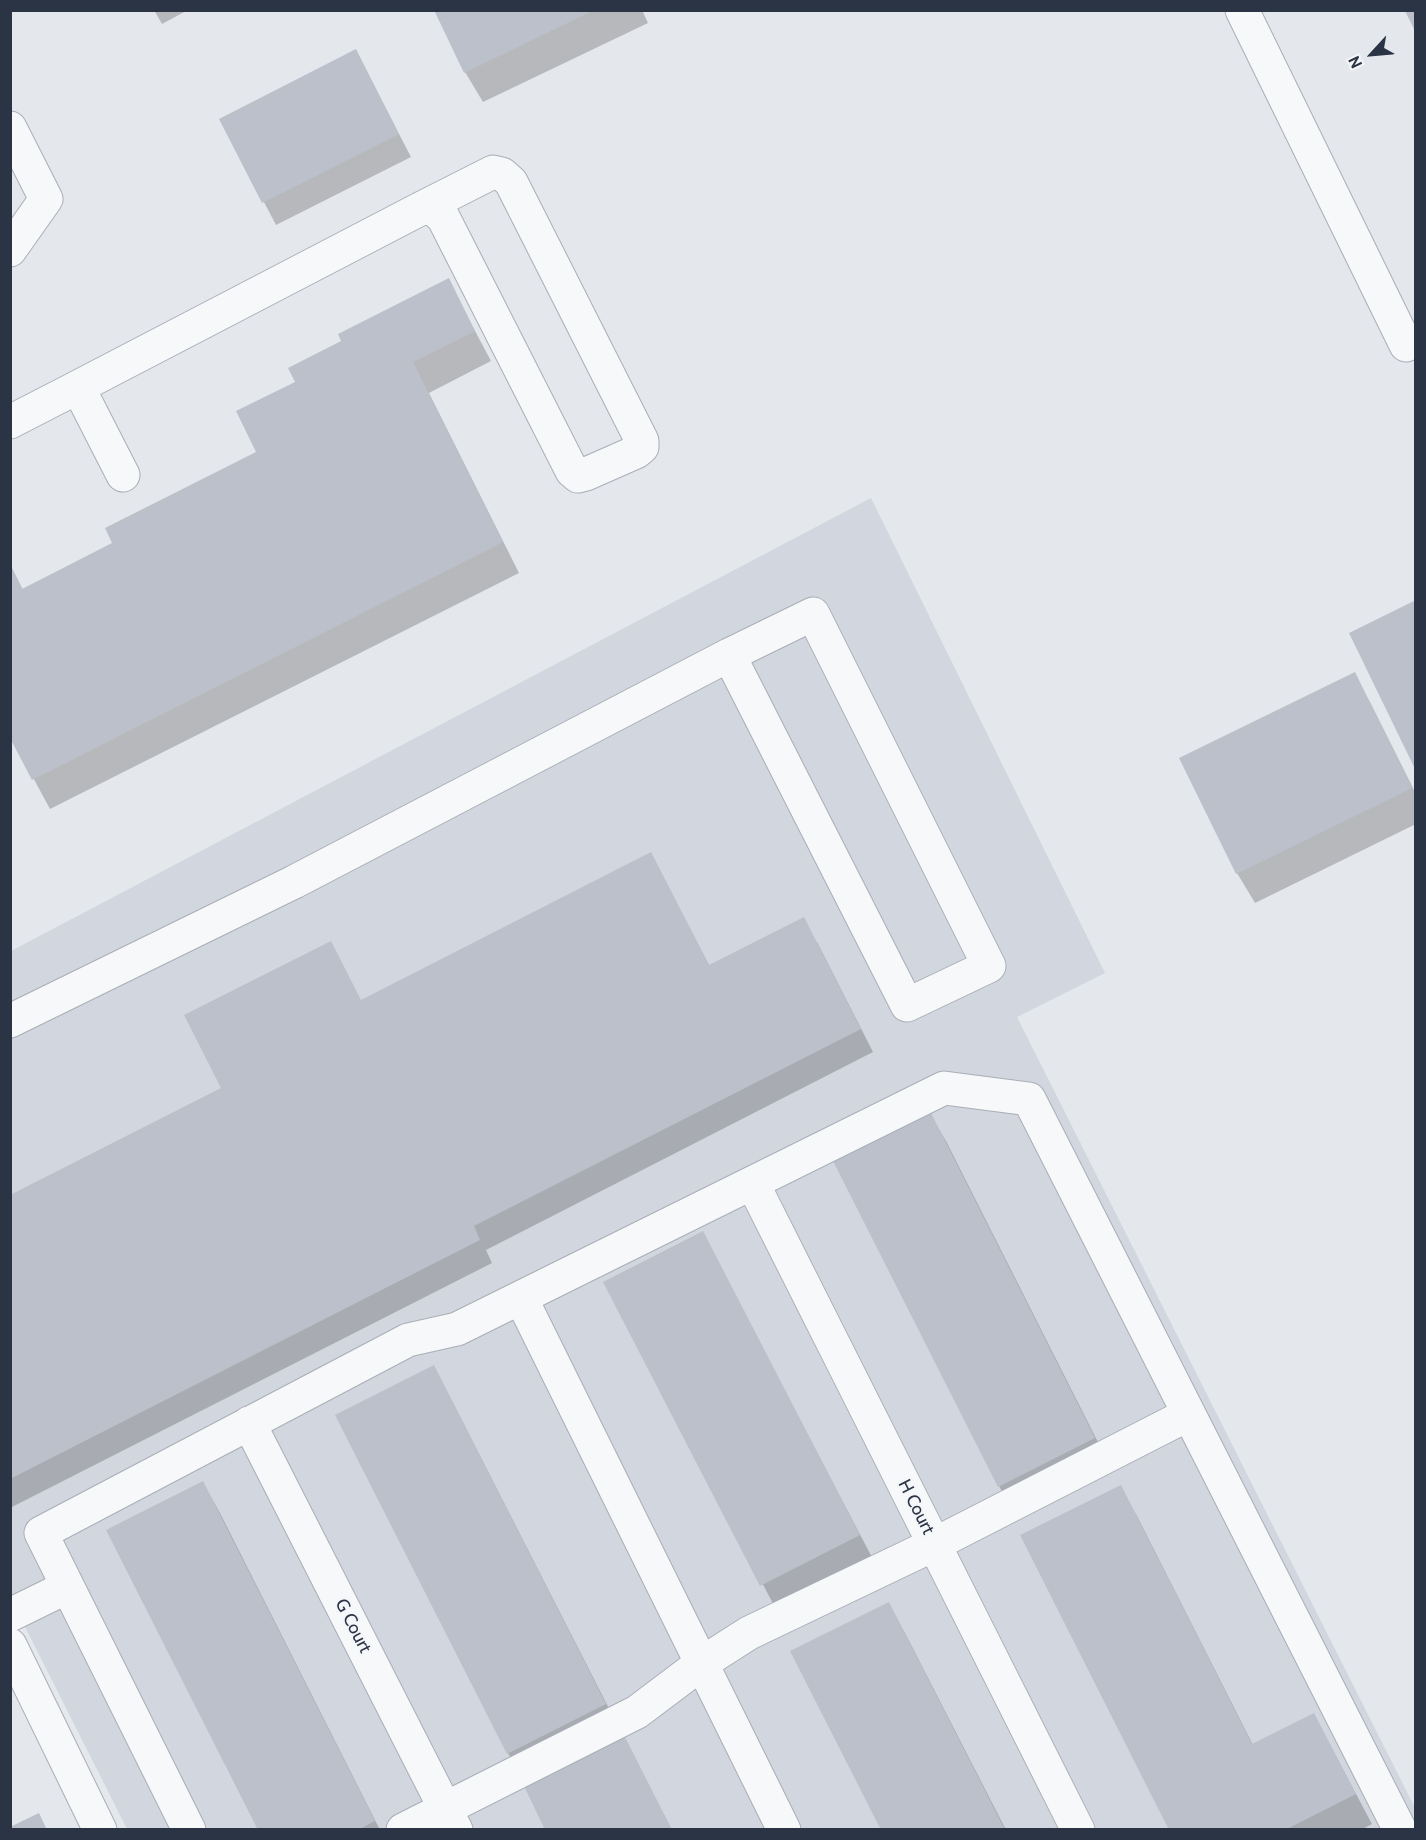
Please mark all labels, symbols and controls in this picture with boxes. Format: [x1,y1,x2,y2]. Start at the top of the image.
north arrow [1342,24,1402,84]
text: N [1344,53,1366,71]
street label: H Court [893,1476,939,1538]
street label: G Court [330,1595,376,1657]

